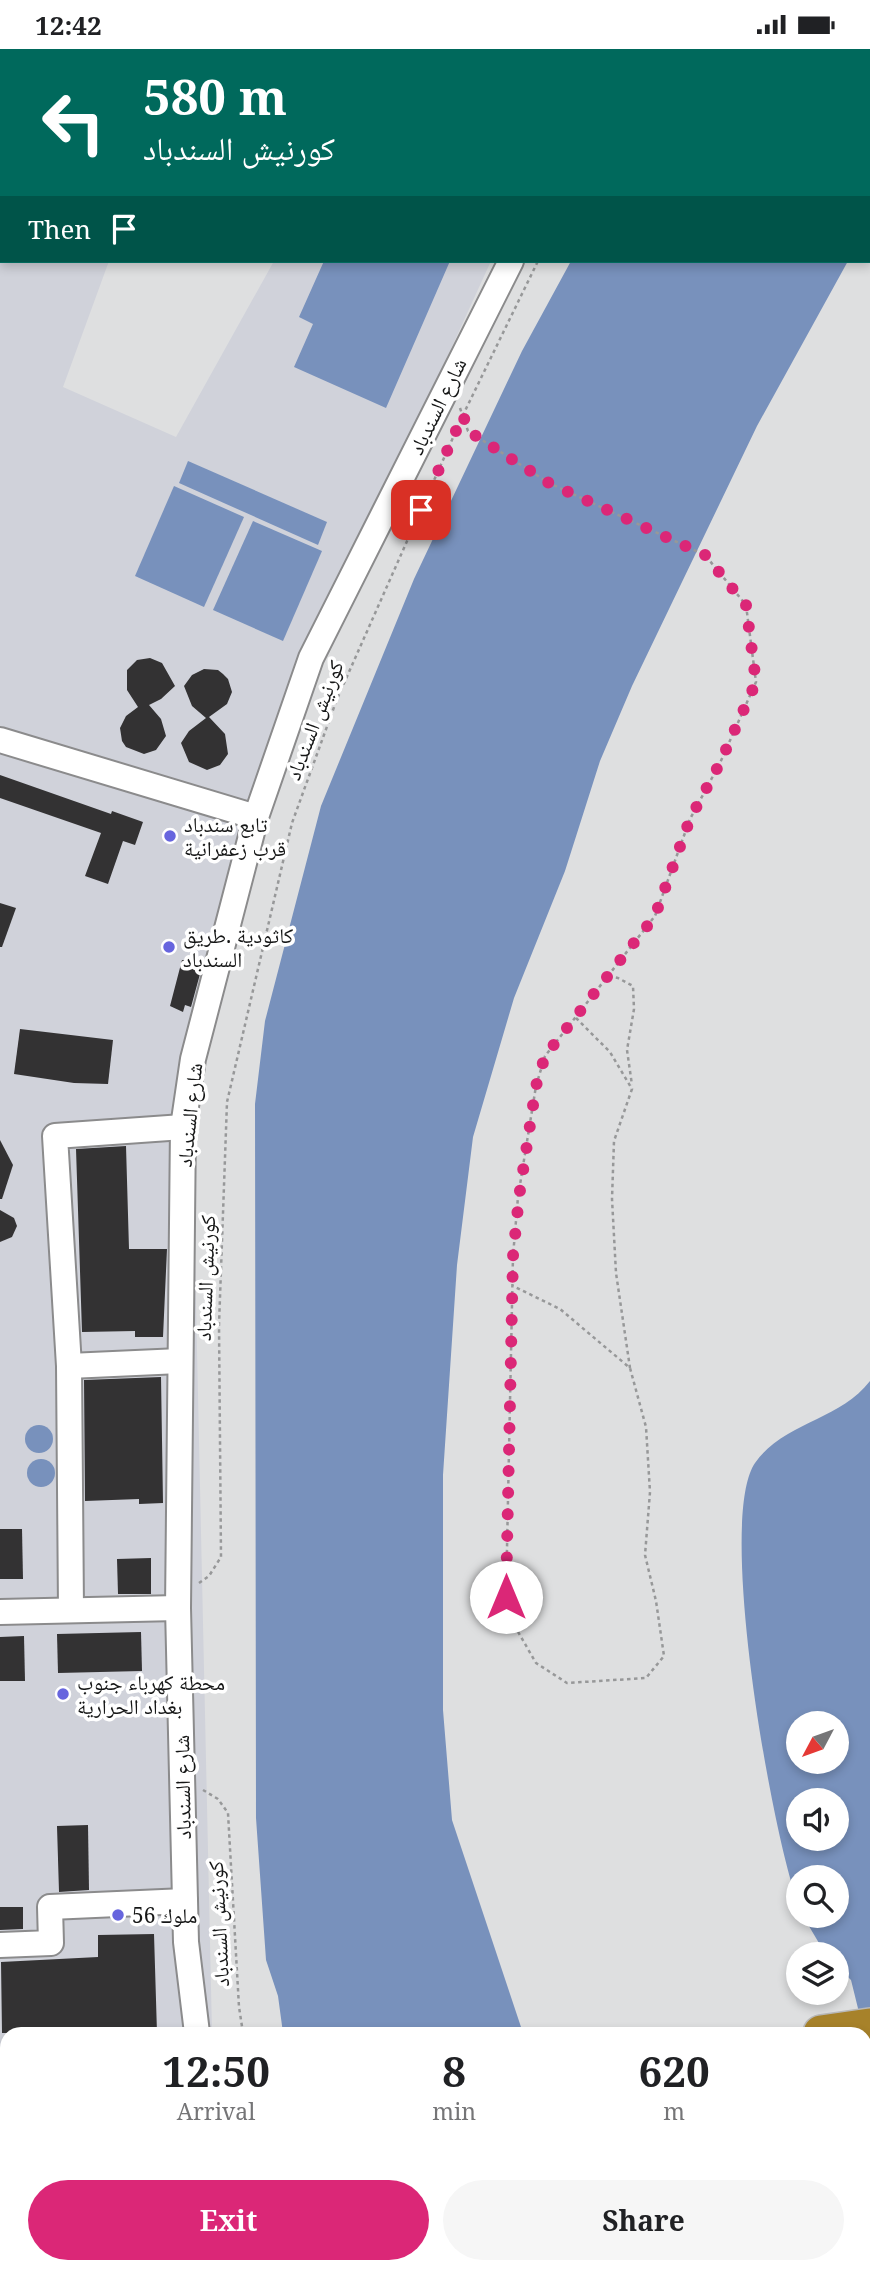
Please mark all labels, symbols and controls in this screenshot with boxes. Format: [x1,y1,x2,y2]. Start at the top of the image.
text: 12:42 [35,7,102,43]
text: 580 m [143,63,287,129]
icon: left [28,77,119,168]
text: كورنيش السندباد [143,126,335,169]
icon: arrive [105,210,143,248]
text: Then [28,211,91,247]
street label: شارع السندباد [401,353,473,459]
pin [391,480,451,540]
icon: arrive [402,491,440,529]
street label: كورنيش السندباد [278,656,350,784]
place label: تابع سندباد قرب زعفرانية [184,810,286,862]
marker: تابع سندباد قرب زعفرانية [162,828,178,844]
place label: كاثودية .طريق السندباد [183,921,293,973]
marker: كاثودية .طريق السندباد [161,939,177,955]
street label: شارع السندباد [170,1062,208,1168]
street label: كورنيش السندباد [189,1214,221,1341]
position arrow [469,1560,543,1634]
place label: محطة كهرباء جنوب بغداد الحرارية [77,1668,225,1720]
marker: محطة كهرباء جنوب بغداد الحرارية [55,1686,71,1702]
north arrow [786,1711,849,1775]
map controls [786,1711,849,2005]
street label: شارع السندباد [167,1734,197,1840]
button: sound [786,1788,849,1851]
street label: كورنيش السندباد [201,1860,235,1988]
button: search [786,1865,849,1928]
place label: ملوك 56 [132,1901,197,1929]
marker: ملوك 56 [110,1907,126,1923]
button: layers [786,1942,849,2005]
text: 12:50 [162,2042,270,2099]
text: 8 [442,2042,466,2099]
text: 620 [638,2042,710,2099]
text: Arrival [177,2095,255,2127]
text: min [432,2095,476,2127]
text: m [663,2095,685,2127]
button: Exit [28,2180,429,2260]
button: Share [443,2180,844,2260]

